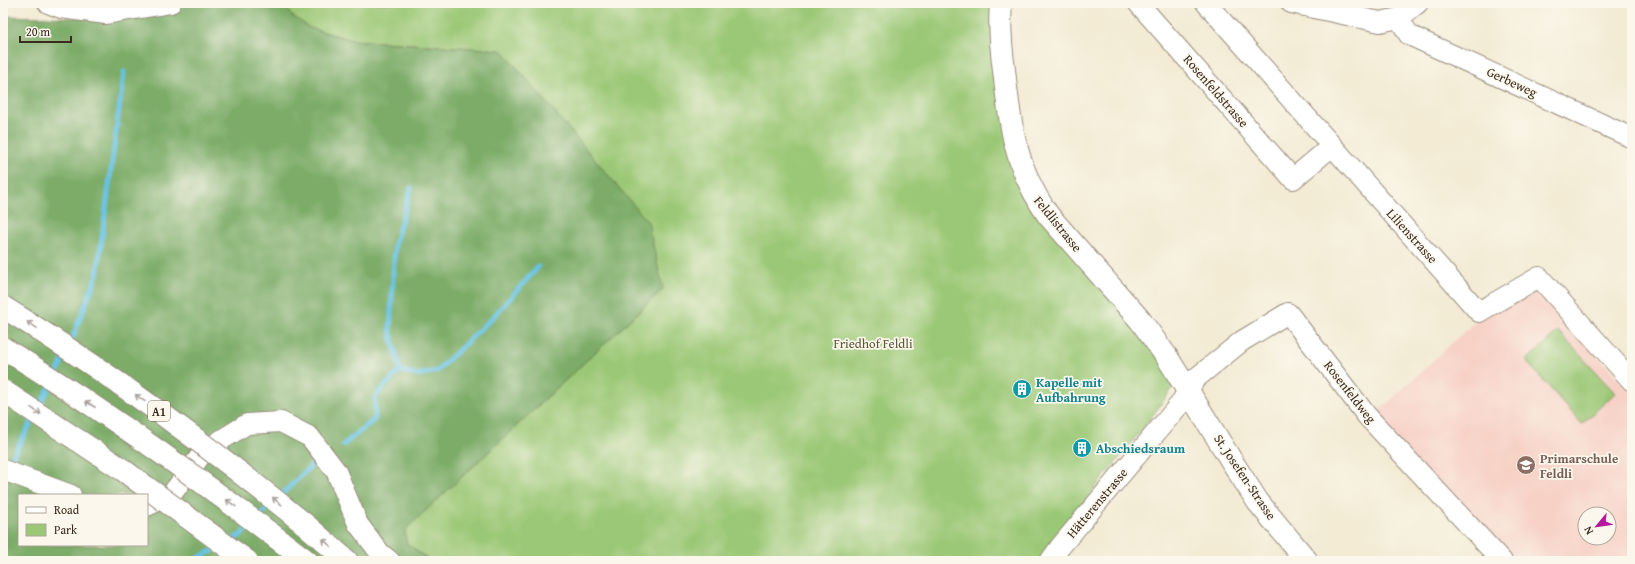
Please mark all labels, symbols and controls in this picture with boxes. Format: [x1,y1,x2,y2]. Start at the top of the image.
scale bar [20,18,71,44]
text: 20 m [26,23,50,40]
street label: Rosenfeldstrasse [1179,50,1253,132]
street label: Gerbeweg [1484,62,1541,102]
street label: Feldlistrasse [1029,192,1087,256]
street label: Lilienstrasse [1382,204,1442,268]
one-way arrow [27,321,38,329]
park label: Friedhof Feldli [833,334,913,353]
street label: Rosenfeldweg [1319,357,1381,428]
place label: Kapelle mit Aufbahrung [1036,373,1106,407]
building icon: Kapelle mit Aufbahrung [1011,378,1033,400]
one-way arrow [135,394,146,402]
one-way arrow [84,400,95,408]
road number: A1 [148,401,170,421]
one-way arrow [30,408,42,416]
street label: St. Josefen-Strasse [1209,430,1281,524]
building icon: Abschiedsraum [1071,437,1093,459]
place label: Abschiedsraum [1096,439,1186,458]
place label: Primarschule Feldli [1540,449,1618,483]
school or university icon: Primarschule Feldli [1515,454,1537,476]
street label: Hätterenstrasse [1062,464,1132,542]
legend [18,494,148,546]
one-way arrow [272,497,282,506]
one-way arrow [225,499,236,507]
text: Road [54,501,80,518]
north arrow [1577,506,1617,546]
text: Park [54,521,78,538]
text: N [1579,523,1597,538]
one-way arrow [322,539,332,548]

